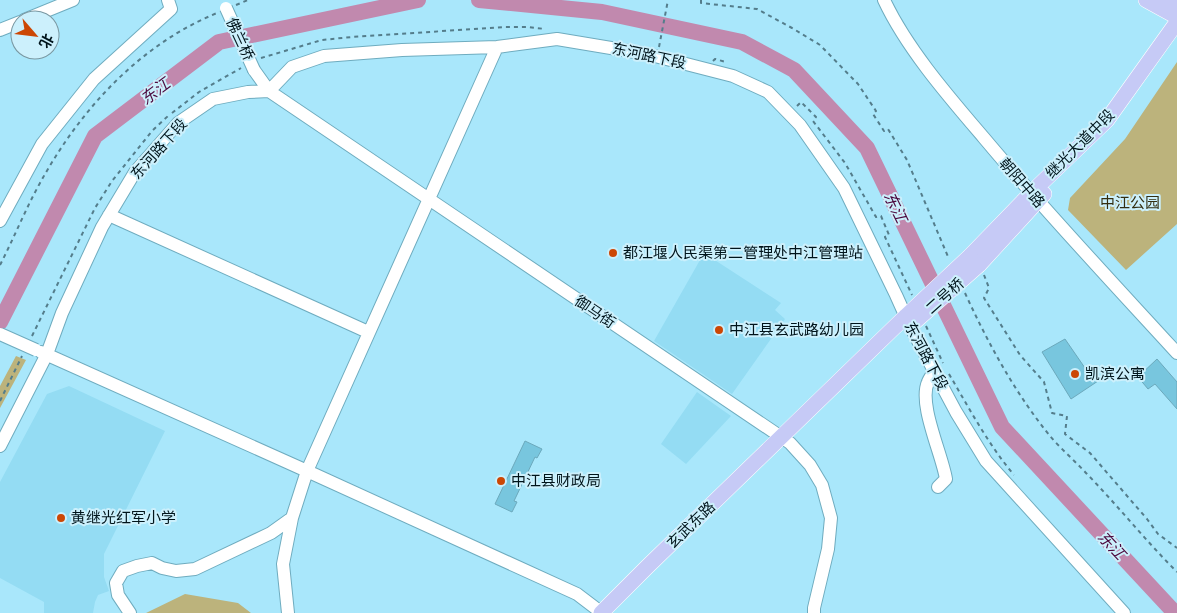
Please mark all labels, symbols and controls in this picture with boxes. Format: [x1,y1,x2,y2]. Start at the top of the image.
north arrow [10,10,60,60]
street label: 佛兰桥 [222,15,258,63]
text: 北 [35,31,57,51]
street label: 东河路下段 [610,39,688,73]
water label: 东江 [137,73,175,109]
street label: 继光大道中段 [1042,106,1118,182]
street label: 东河路下段 [127,115,191,183]
street label: 朝阳中路 [996,154,1048,212]
water label: 东江 [880,189,912,228]
park label: 中江公园 [1100,194,1160,212]
place label: 都江堰人民渠第二管理处中江管理站 [623,244,863,262]
marker: 都江堰人民渠第二管理处中江管理站 [607,247,619,259]
street label: 二号桥 [922,274,968,318]
street label: 御马街 [571,292,619,332]
street label: 东河路下段 [900,319,952,393]
place label: 中江县玄武路幼儿园 [729,321,864,339]
marker: 中江县玄武路幼儿园 [713,324,725,336]
place label: 凯滨公寓 [1085,365,1145,383]
marker: 凯滨公寓 [1069,368,1081,380]
place label: 中江县财政局 [511,472,601,490]
marker: 中江县财政局 [495,475,507,487]
street label: 玄武东路 [663,498,719,552]
place label: 黄继光红军小学 [71,509,176,527]
marker: 黄继光红军小学 [55,512,67,524]
water label: 东江 [1094,527,1131,565]

